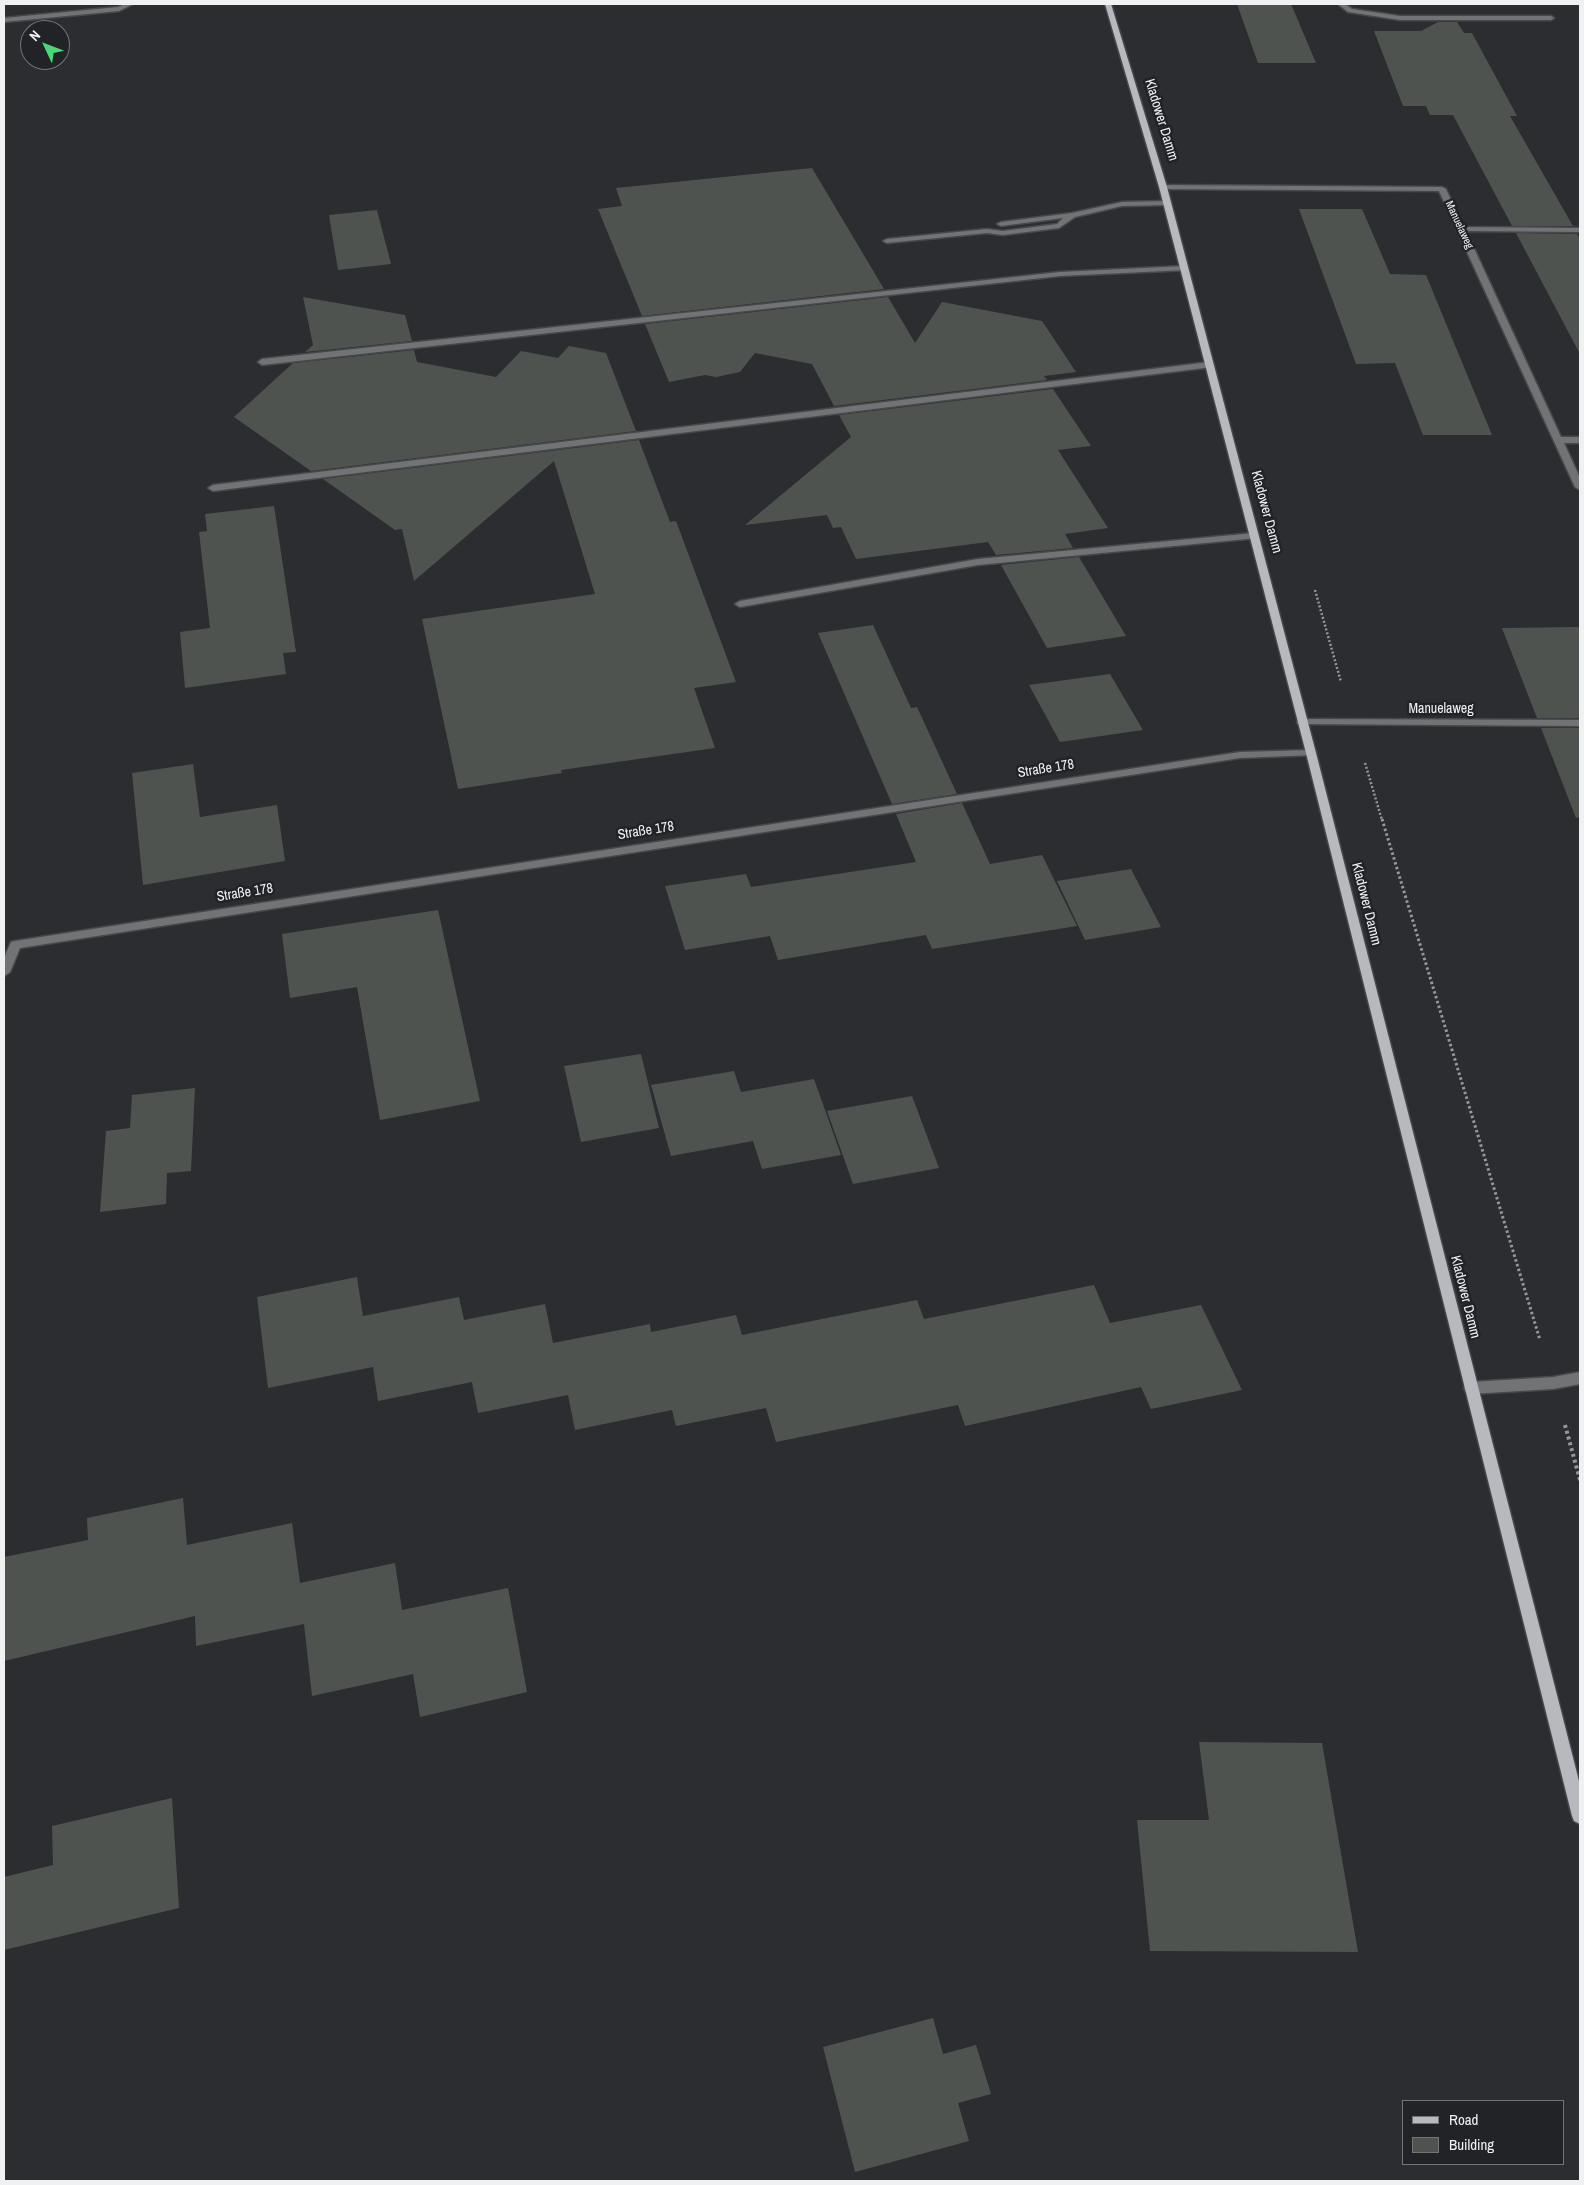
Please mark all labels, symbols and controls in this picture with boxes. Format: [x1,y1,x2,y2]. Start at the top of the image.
north arrow [20,20,70,70]
text: N [25,26,44,45]
street label: Kladower Damm [1141,77,1181,163]
street label: Manuelaweg [1442,199,1476,251]
street label: Kladower Damm [1247,469,1285,555]
street label: Manuelaweg [1408,701,1474,717]
street label: Straße 178 [1017,756,1075,782]
street label: Straße 178 [617,818,675,844]
street label: Kladower Damm [1348,861,1384,947]
street label: Straße 178 [216,880,274,906]
street label: Kladower Damm [1447,1254,1483,1340]
legend [1402,2100,1564,2165]
text: Road [1449,2109,1478,2130]
text: Building [1449,2134,1494,2155]

